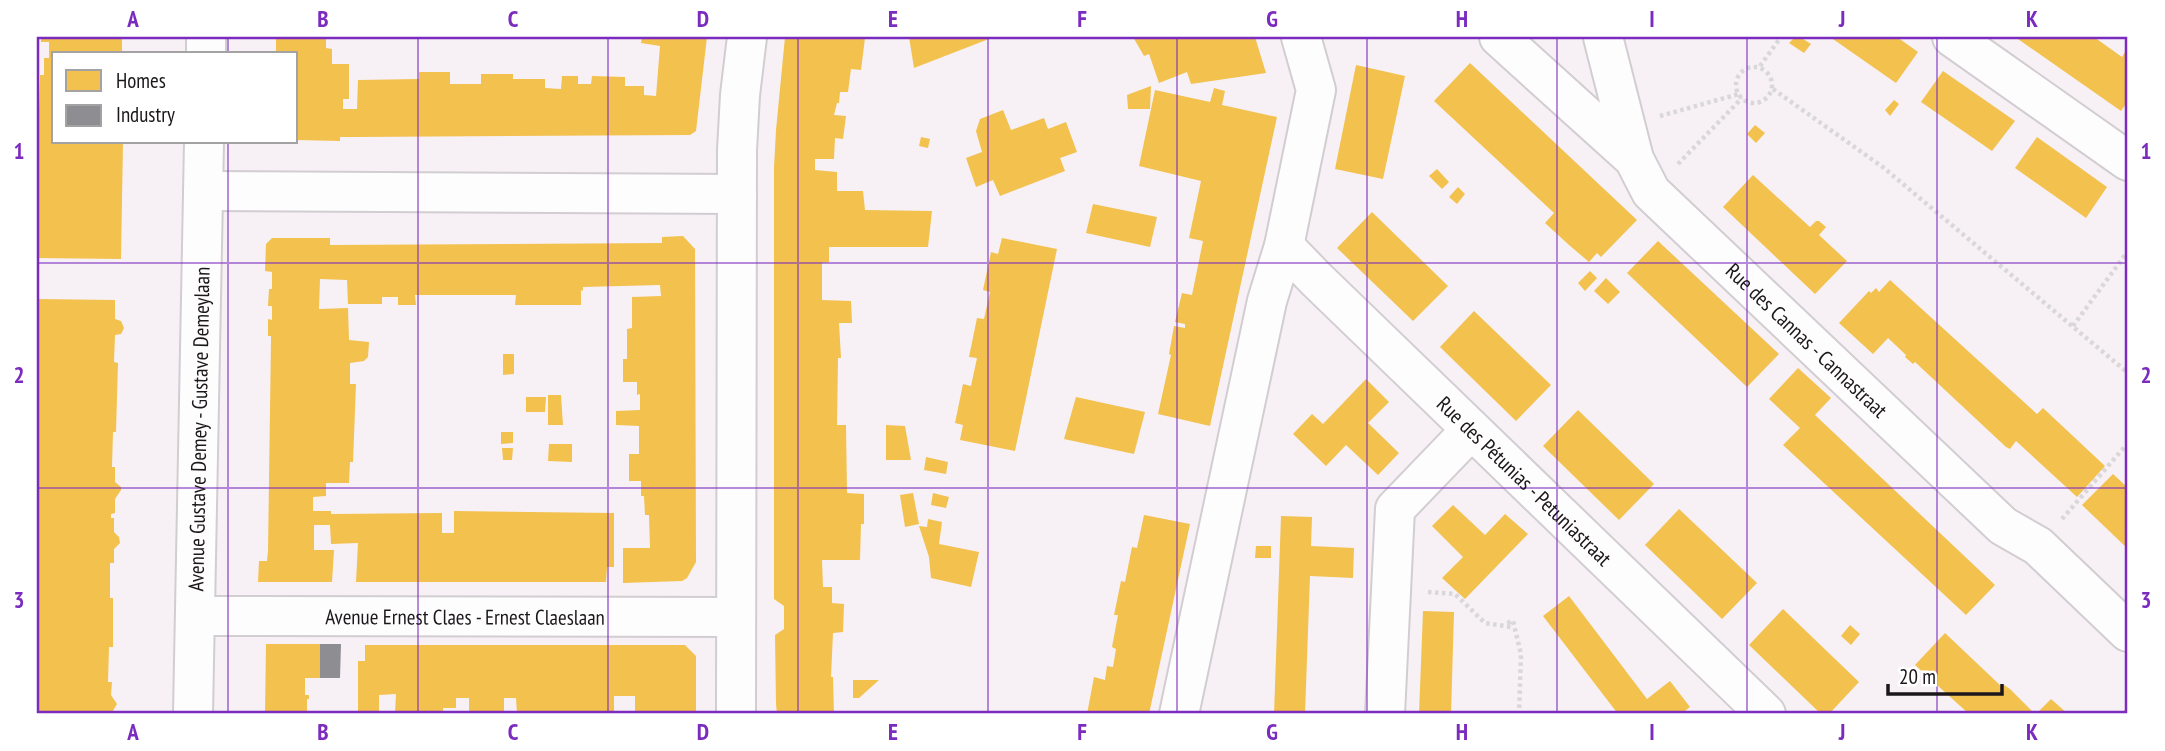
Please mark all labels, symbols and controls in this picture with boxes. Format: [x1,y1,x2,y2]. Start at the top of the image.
text: A [126,4,139,33]
text: B [317,4,329,33]
text: C [508,4,519,33]
text: D [697,4,709,33]
text: E [888,4,898,33]
text: F [1077,4,1087,33]
text: G [1266,4,1278,33]
text: H [1456,4,1468,33]
text: I [1649,4,1655,33]
text: J [1838,4,1845,33]
text: K [2026,4,2038,33]
legend [52,52,298,144]
text: Homes [116,67,166,94]
text: Industry [116,101,175,128]
text: 1 [14,136,25,165]
text: 1 [2141,136,2152,165]
street label: Rue des Cannas - Cannastraat [1720,257,1894,423]
street label: Avenue Gustave Demey - Gustave Demeylaan [182,266,215,592]
text: 2 [14,360,25,389]
text: 2 [2141,360,2152,389]
street label: Rue des Pétunias - Petuniastraat [1431,390,1618,571]
text: 3 [14,585,25,614]
text: 3 [2141,585,2152,614]
street label: Avenue Ernest Claes - Ernest Claeslaan [325,603,605,630]
scale bar [1888,653,2002,697]
text: 20 m [1899,663,1936,690]
text: A [126,717,139,746]
text: B [317,717,329,746]
text: C [508,717,519,746]
text: D [697,717,709,746]
text: E [888,717,898,746]
text: F [1077,717,1087,746]
text: G [1266,717,1278,746]
text: H [1456,717,1468,746]
text: I [1649,717,1655,746]
text: J [1838,717,1845,746]
text: K [2026,717,2038,746]

